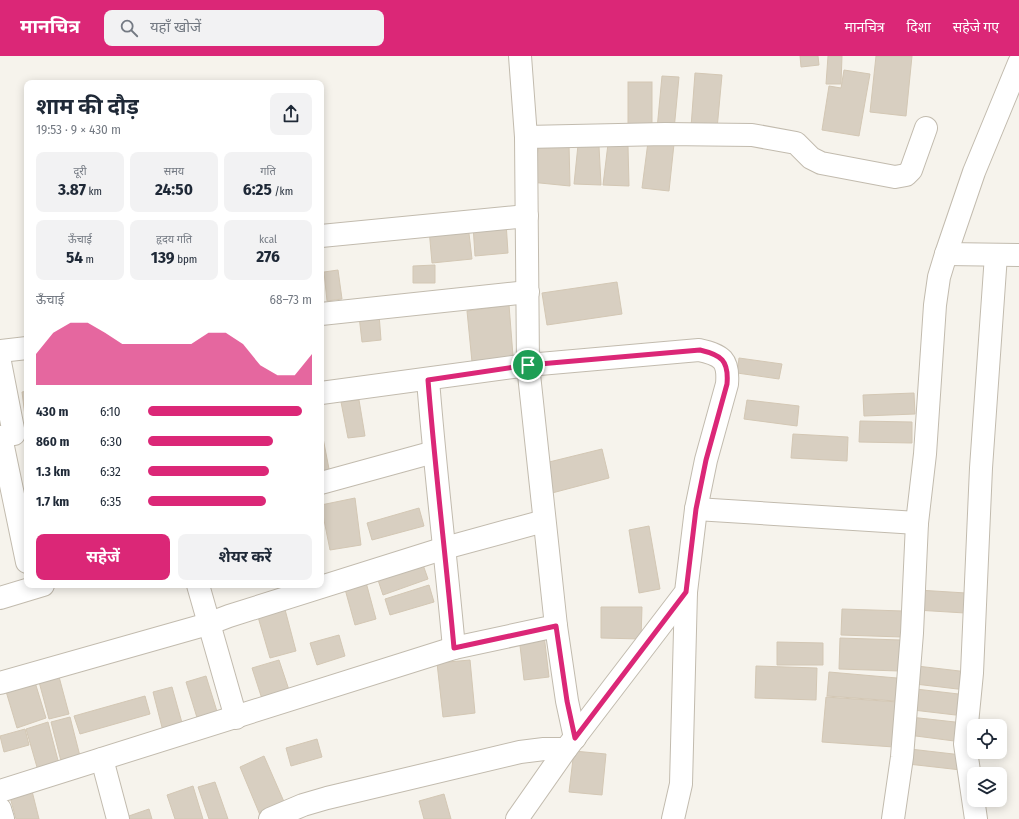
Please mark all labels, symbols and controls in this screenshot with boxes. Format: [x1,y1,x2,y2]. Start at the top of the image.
search box [104,10,384,46]
text: मानचित्र [20,15,80,38]
icon: search [118,17,140,39]
text: यहाँ खोजें [150,18,201,36]
text: मानचित्र [845,19,885,36]
text: दिशा [907,19,931,36]
text: सहेजे गए [953,19,999,36]
text: शाम की दौड़ [36,93,139,120]
button: share [270,93,312,135]
text: 19:53 · 9 × 430 m [36,122,121,137]
text: दूरी [73,165,87,178]
text: समय [164,165,184,178]
text: गति [260,165,276,178]
text: 3.87 [58,179,86,200]
text: 24:50 [155,179,193,200]
text: 6:25 [243,179,272,200]
text: km [86,185,102,198]
text: /km [272,185,293,198]
text: ऊँचाई [68,233,92,246]
text: हृदय गति [156,233,192,246]
text: kcal [259,233,277,246]
text: 276 [256,246,280,267]
text: 54 [66,247,83,268]
text: 139 [151,247,175,268]
text: m [83,253,94,266]
text: bpm [175,253,197,266]
text: ऊँचाई [36,292,64,307]
text: 68–73 m [270,292,312,307]
pin [511,348,545,382]
icon: arrive [517,354,539,376]
text: 430 m [36,404,68,419]
text: 6:10 [100,404,121,419]
text: 860 m [36,434,69,449]
text: 6:30 [100,434,122,449]
text: 1.3 km [36,464,70,479]
text: 6:32 [100,464,121,479]
text: 1.7 km [36,494,69,509]
text: 6:35 [100,494,121,509]
button: सहेजें [36,534,170,580]
button: शेयर करें [178,534,312,580]
map controls [967,719,1007,807]
button: locate [967,719,1007,759]
button: layers [967,767,1007,807]

